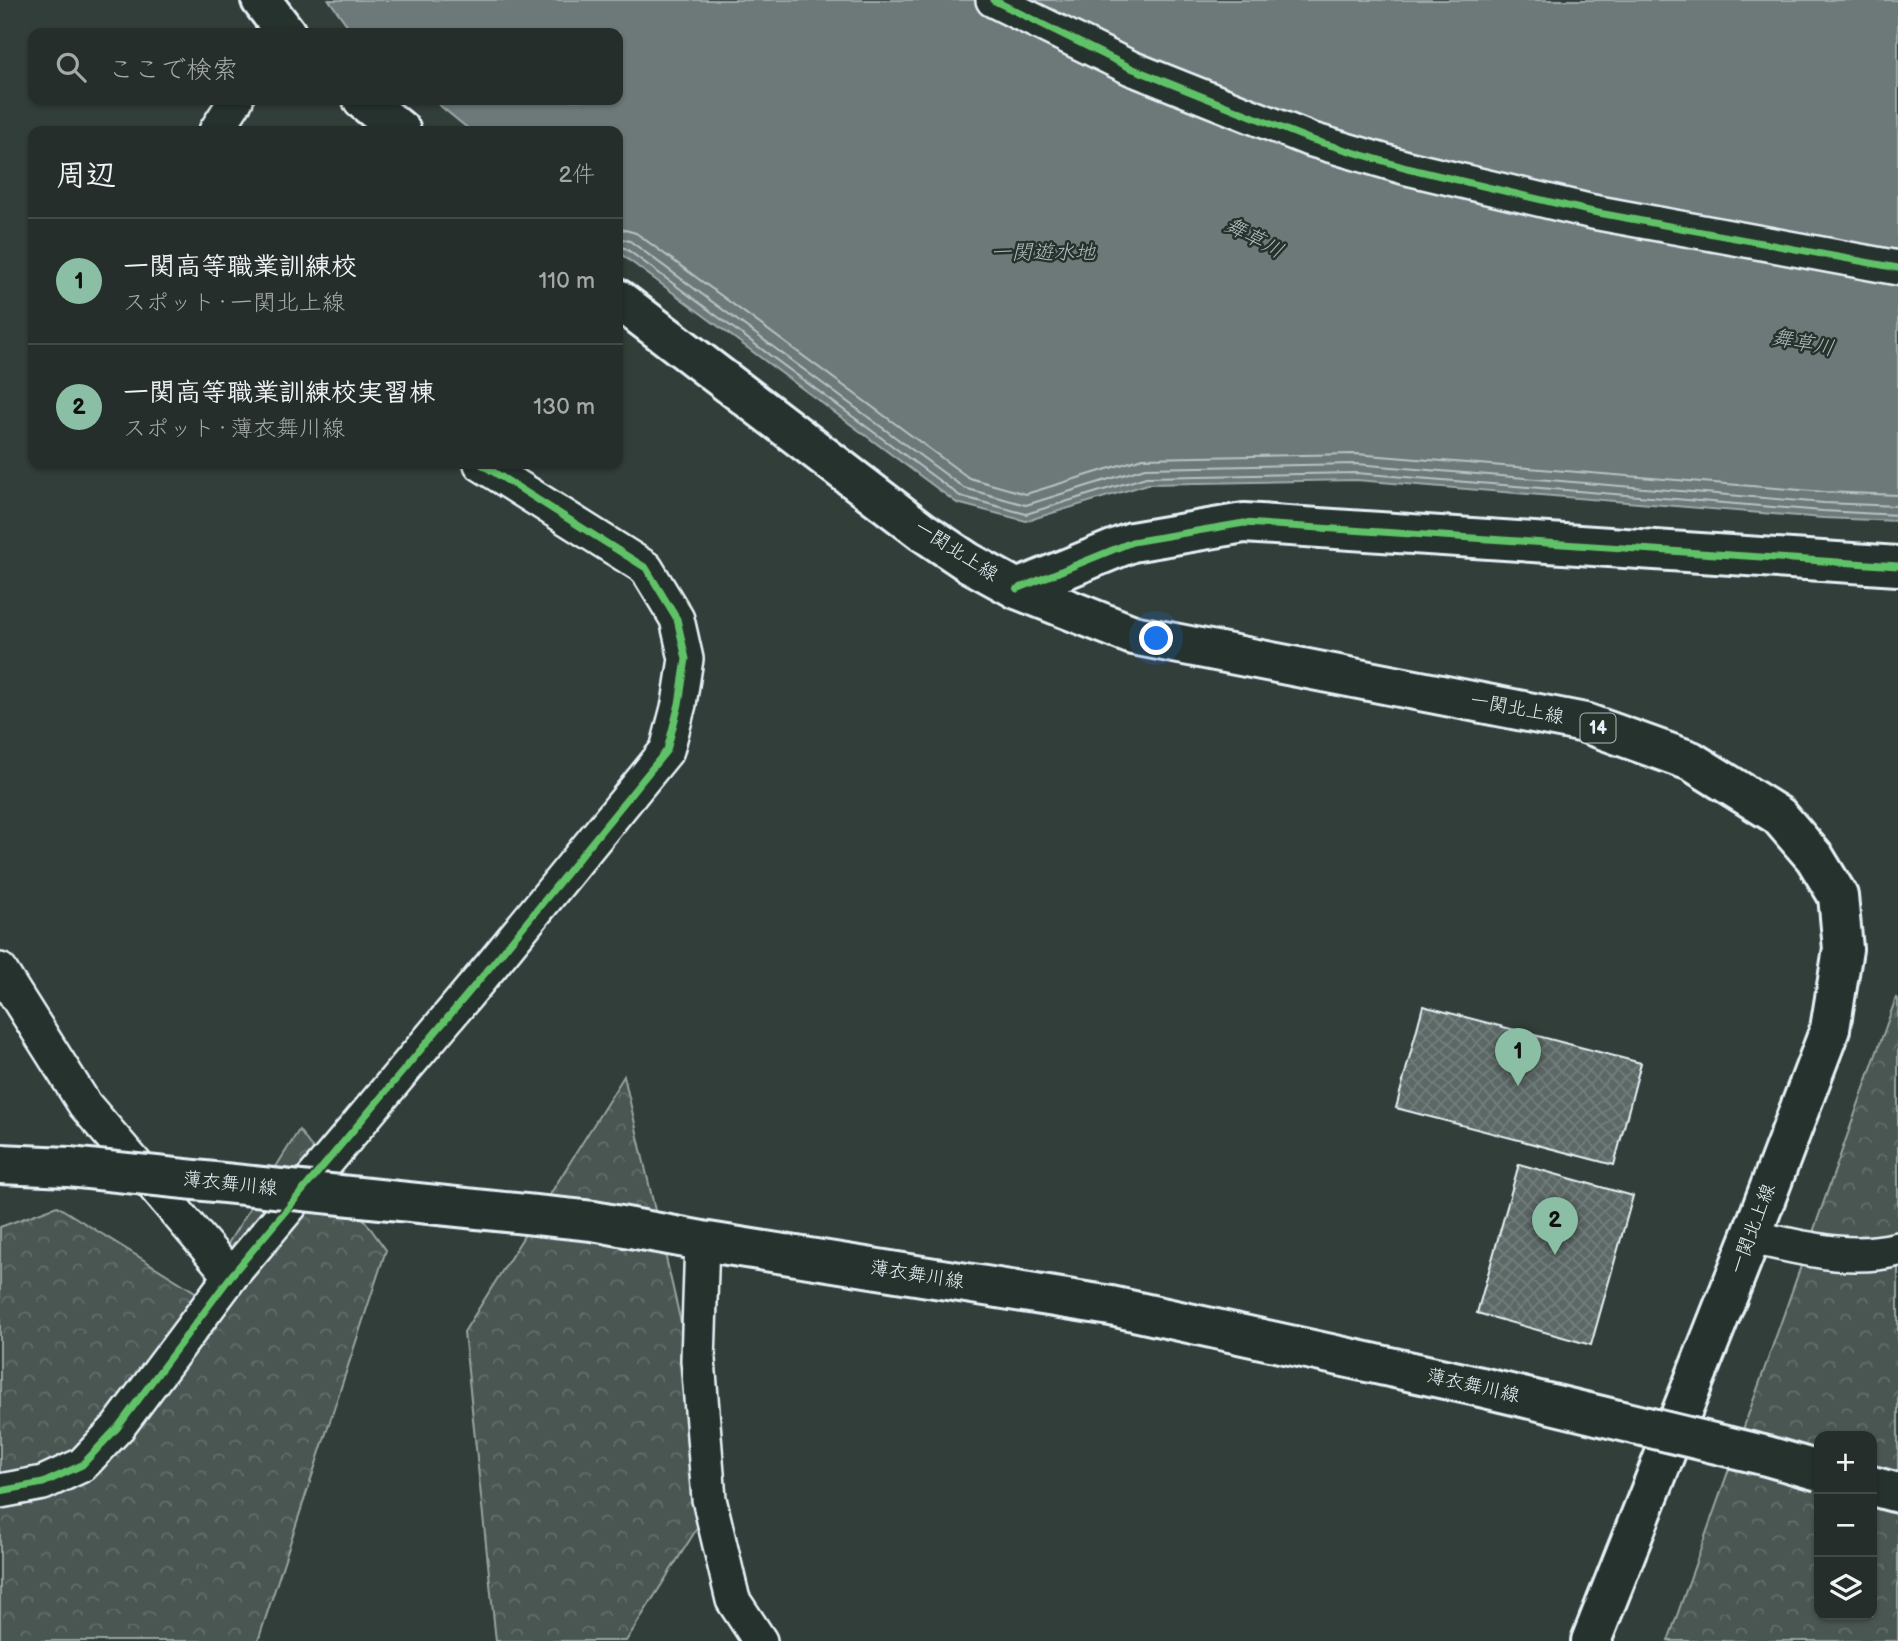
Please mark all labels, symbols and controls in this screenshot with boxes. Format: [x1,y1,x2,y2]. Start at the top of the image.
search box [28,28,623,105]
icon: search [52,48,90,86]
text: ここで検索 [108,55,238,86]
text: 周辺 [56,158,116,194]
text: 2件 [558,161,595,189]
water label: 舞草川 [1220,212,1288,264]
water label: 一関遊水地 [991,240,1096,265]
text: 一関高等職業訓練校 [123,252,357,283]
text: 1 [74,267,84,295]
text: 110 m [538,267,595,295]
text: スポット · 一関北上線 [123,289,345,317]
water label: 舞草川 [1770,325,1836,361]
text: 一関高等職業訓練校実習棟 [123,378,435,409]
text: 2 [72,393,86,421]
text: 130 m [533,393,595,421]
text: スポット · 薄衣舞川線 [123,415,345,443]
street label: 一関北上線 [910,515,1002,587]
your location [1139,621,1173,655]
street label: 一関北上線 [1468,689,1566,729]
road number: 14 [1580,714,1616,742]
pin: 1 [1495,1028,1541,1086]
street label: 薄衣舞川線 [182,1168,278,1200]
street label: 一関北上線 [1725,1181,1781,1277]
pin: 2 [1532,1197,1578,1255]
street label: 薄衣舞川線 [868,1256,966,1294]
street label: 薄衣舞川線 [1424,1364,1522,1408]
map controls [1814,1431,1877,1620]
button: + [1814,1431,1877,1494]
button: − [1814,1494,1877,1557]
button: layers [1814,1557,1877,1620]

